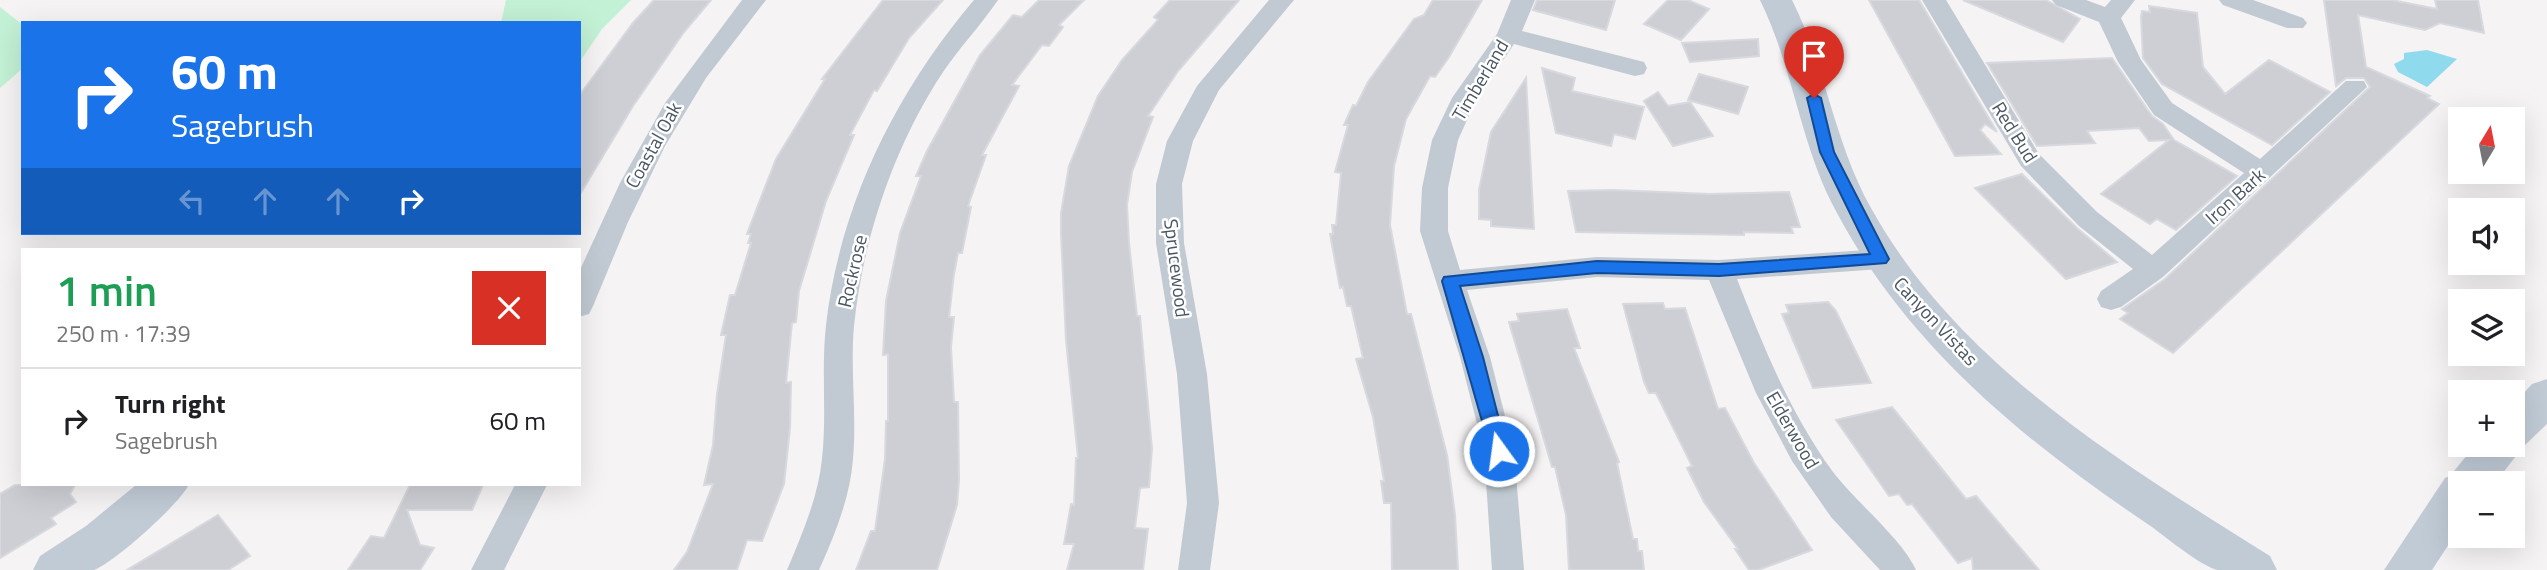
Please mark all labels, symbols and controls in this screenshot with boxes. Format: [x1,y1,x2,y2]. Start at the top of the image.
pin [1784,26,1844,98]
text: 60 m [171,33,278,108]
street label: Timberland [1444,34,1515,126]
icon: arrive [1795,37,1833,75]
icon: right [56,49,147,140]
street label: Coastal Oak [617,96,688,193]
street label: Red Bud [1985,96,2046,168]
text: Sagebrush [171,101,314,149]
north arrow [2448,107,2525,184]
map controls [2448,107,2525,548]
street label: Iron Bark [2198,161,2271,231]
icon: left [173,182,211,220]
icon: ahead [246,182,284,220]
icon: ahead [319,182,357,220]
icon: right [392,182,430,220]
button: sound [2448,198,2525,275]
street label: Sprucewood [1157,217,1198,319]
street label: Rockrose [829,232,874,310]
text: 1 min [56,258,157,322]
street label: Canyon Vistas [1887,270,1985,372]
button: close [472,271,546,345]
button: layers [2448,289,2525,366]
text: 250 m · 17:39 [56,316,191,351]
button: + [2448,380,2525,457]
text: Turn right [115,384,226,423]
street label: Elderwood [1759,385,1827,474]
text: 60 m [489,401,546,440]
icon: right [56,402,94,440]
position arrow [1462,414,1536,488]
text: Sagebrush [115,423,218,458]
button: − [2448,471,2525,548]

